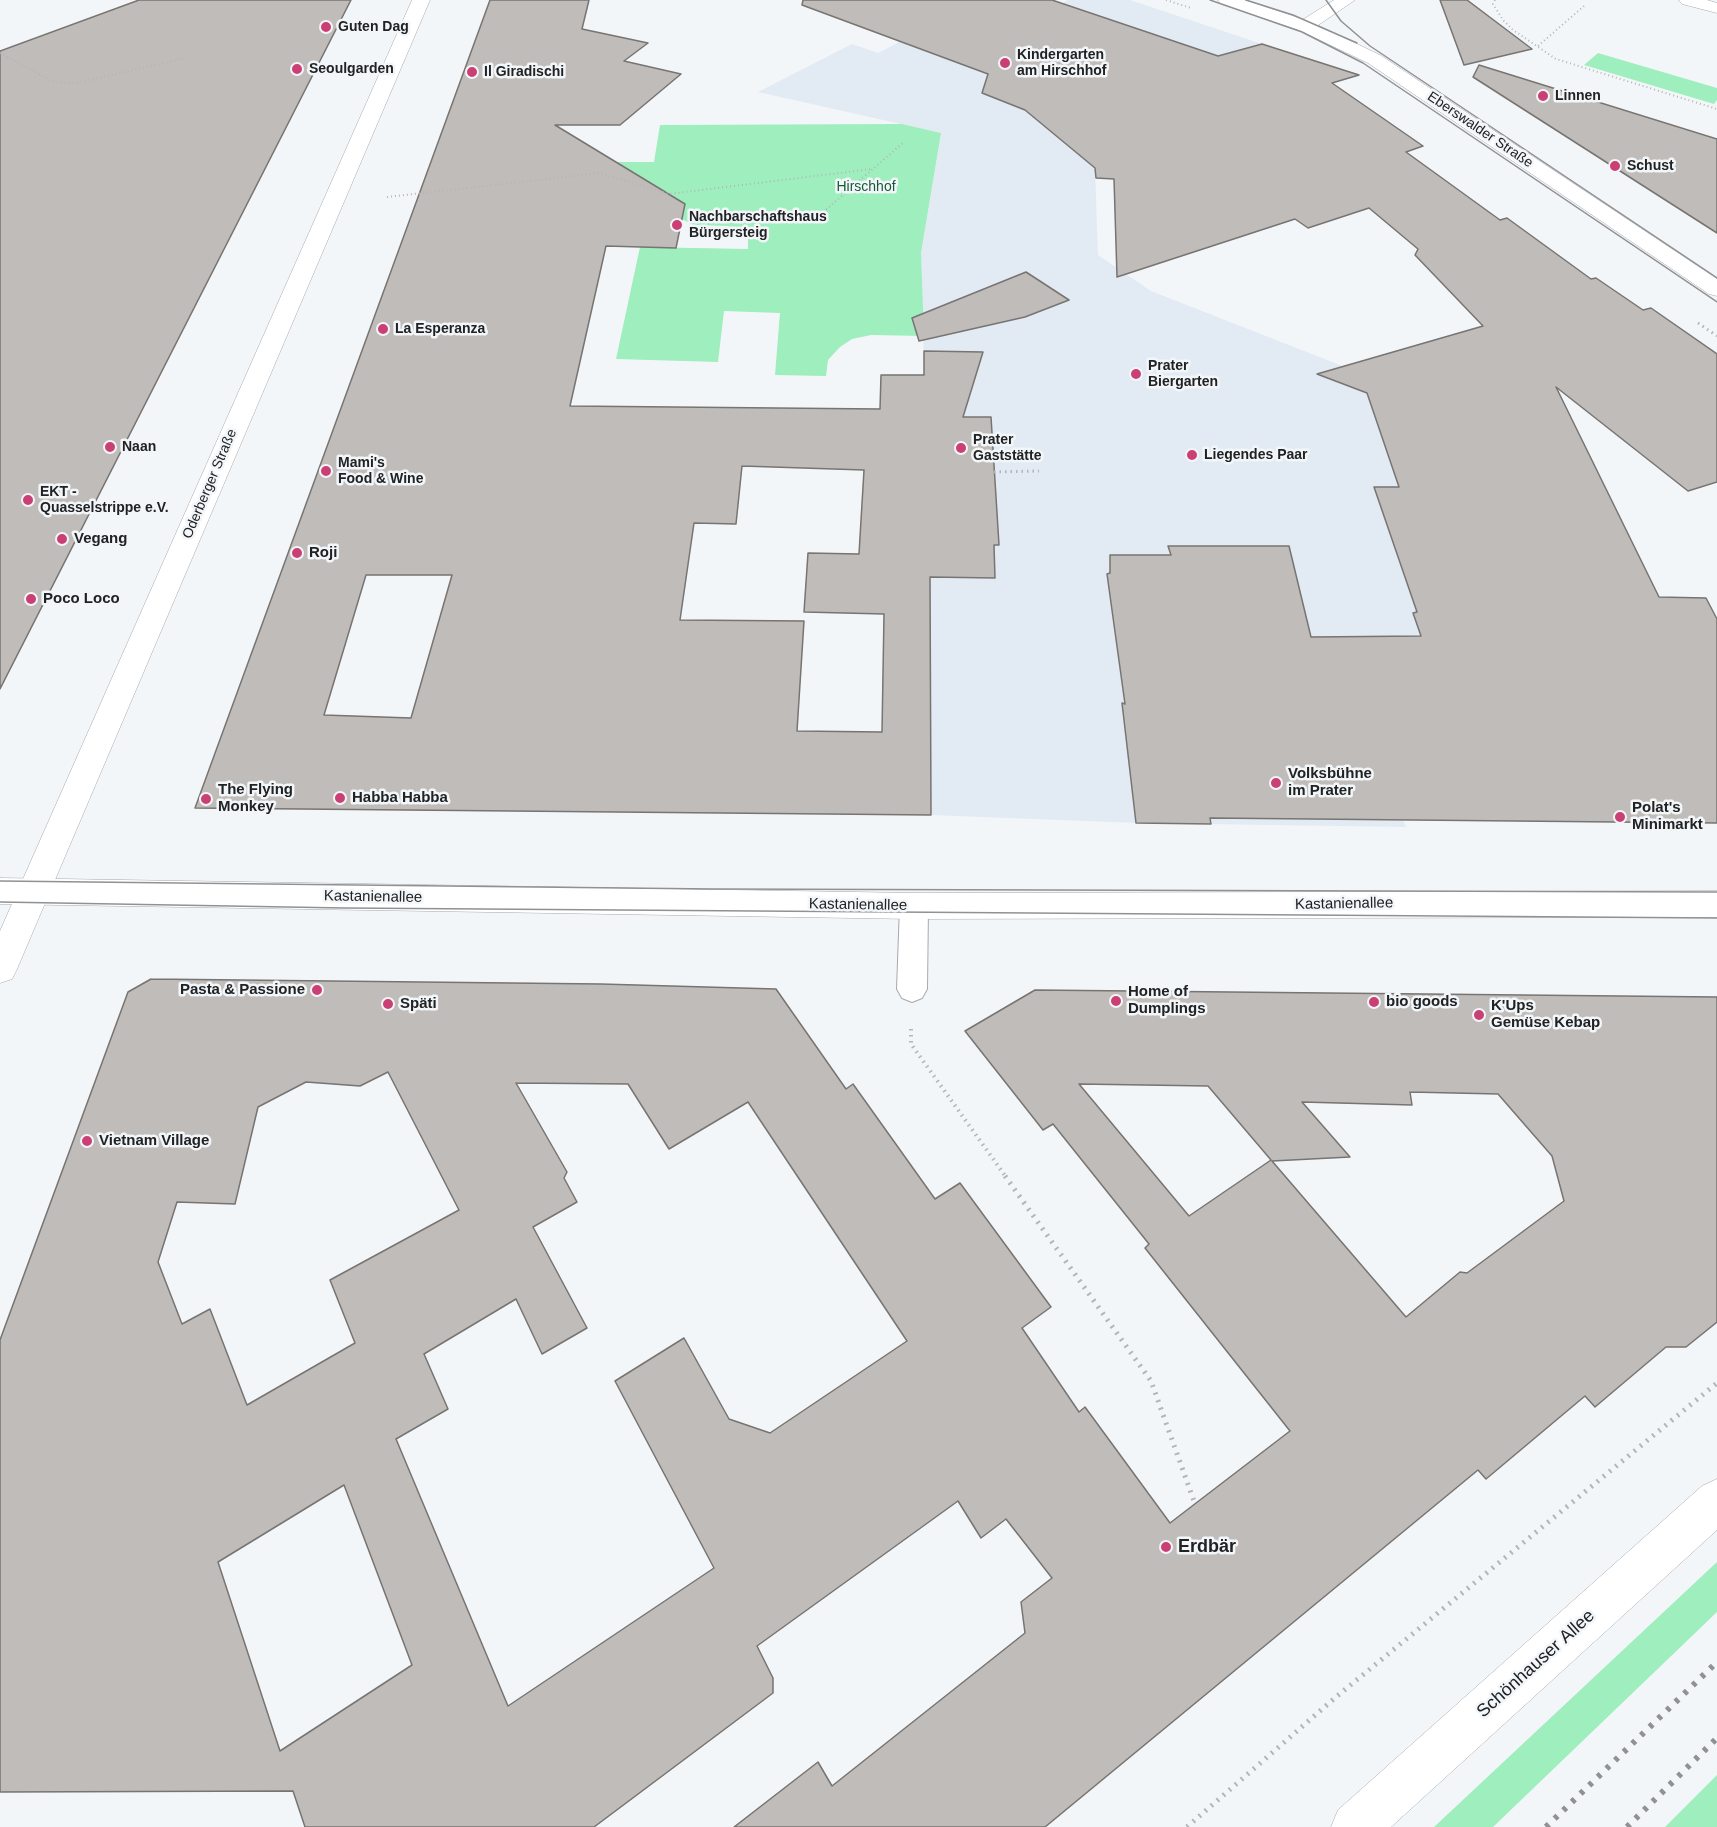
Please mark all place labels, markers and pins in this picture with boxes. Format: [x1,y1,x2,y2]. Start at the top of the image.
place label: Guten Dag [338,19,409,35]
marker: Guten Dag [319,20,333,34]
place label: Kindergarten am Hirschhof [1017,47,1106,80]
marker: Kindergarten am Hirschhof [998,56,1012,70]
place label: Seoulgarden [309,61,394,77]
marker: Seoulgarden [290,62,304,76]
place label: Il Giradischi [484,64,564,80]
marker: Il Giradischi [465,65,479,79]
place label: Linnen [1555,88,1601,104]
marker: Linnen [1536,89,1550,103]
place label: Schust [1627,158,1674,174]
marker: Schust [1608,159,1622,173]
place label: Nachbarschaftshaus Bürgersteig [689,209,827,242]
marker: Nachbarschaftshaus Bürgersteig [670,218,684,232]
place label: La Esperanza [395,321,485,337]
marker: La Esperanza [376,322,390,336]
place label: Prater Biergarten [1148,358,1218,390]
marker: Prater Biergarten [1129,367,1143,381]
place label: Prater Gaststätte [973,432,1041,464]
place label: Naan [122,439,156,455]
marker: Naan [103,440,117,454]
marker: Prater Gaststätte [954,441,968,455]
place label: Liegendes Paar [1204,447,1307,463]
marker: Liegendes Paar [1185,448,1199,462]
place label: Mami's Food & Wine [338,455,423,488]
marker: Mami's Food & Wine [319,464,333,478]
place label: EKT - Quasselstrippe e.V. [40,484,169,516]
marker: EKT - Quasselstrippe e.V. [21,493,35,507]
place label: Vegang [74,530,127,548]
marker: Vegang [55,532,69,546]
place label: Roji [309,544,337,562]
marker: Roji [290,546,304,560]
place label: Poco Loco [43,590,120,608]
marker: Poco Loco [24,592,38,606]
place label: Volksbühne im Prater [1288,765,1372,800]
marker: Volksbühne im Prater [1269,776,1283,790]
place label: The Flying Monkey [218,781,293,816]
place label: Habba Habba [352,789,448,807]
marker: Habba Habba [333,791,347,805]
marker: The Flying Monkey [199,792,213,806]
place label: Polat's Minimarkt [1632,799,1703,834]
marker: Polat's Minimarkt [1613,810,1627,824]
place label: Pasta & Passione [180,981,305,999]
marker: Pasta & Passione [310,983,324,997]
place label: Home of Dumplings [1128,983,1205,1018]
place label: bio goods [1386,993,1458,1011]
marker: Home of Dumplings [1109,994,1123,1008]
place label: Späti [400,995,437,1013]
marker: bio goods [1367,995,1381,1009]
marker: Späti [381,997,395,1011]
place label: K'Ups Gemüse Kebap [1491,997,1600,1032]
marker: K'Ups Gemüse Kebap [1472,1008,1486,1022]
place label: Vietnam Village [99,1132,209,1150]
marker: Vietnam Village [80,1134,94,1148]
place label: Erdbär [1178,1536,1236,1558]
marker: Erdbär [1159,1540,1173,1554]

